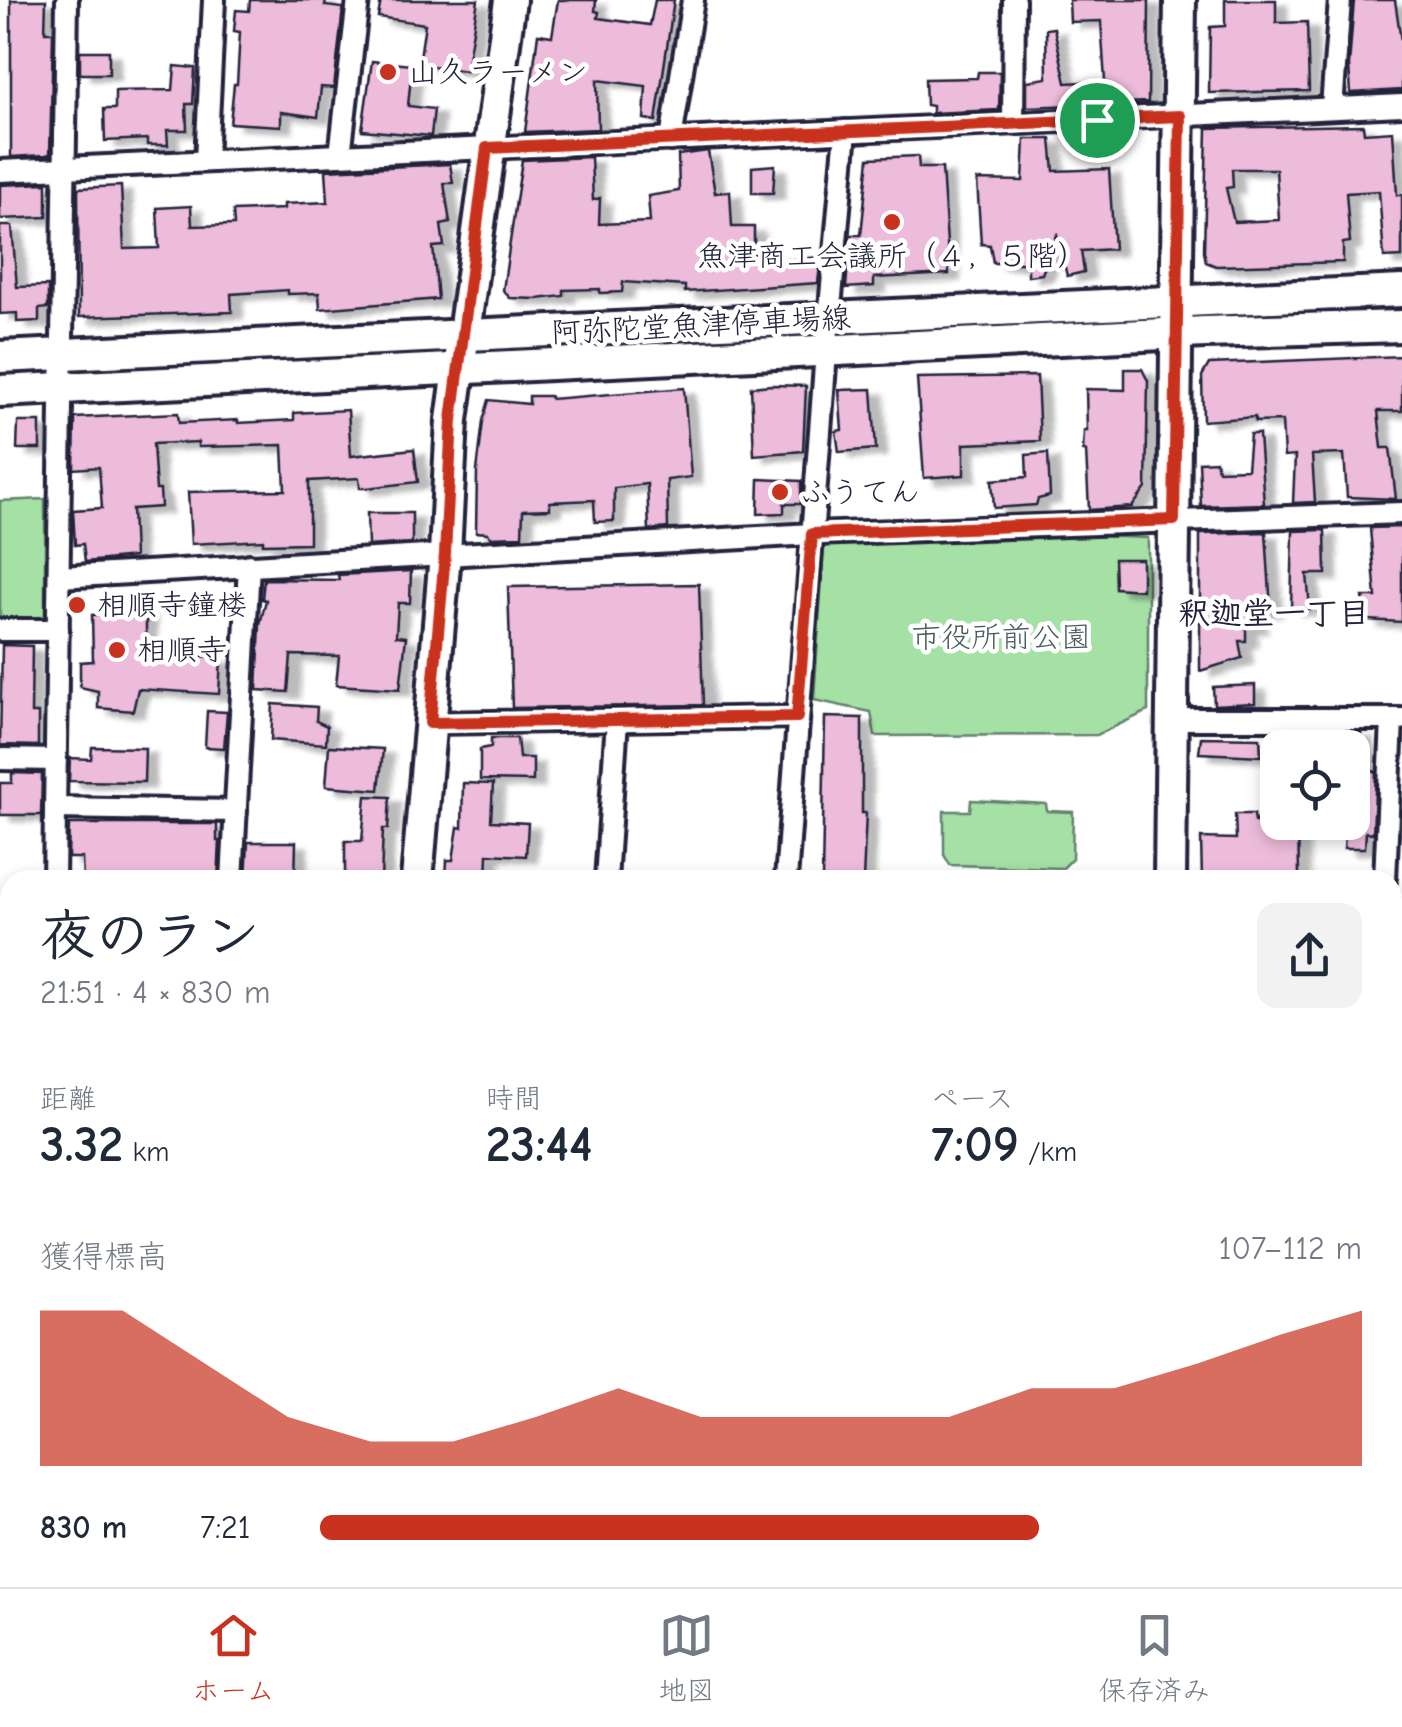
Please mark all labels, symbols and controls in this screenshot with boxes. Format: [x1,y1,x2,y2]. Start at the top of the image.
place label: 山久ラーメン [408,55,588,90]
marker: 山久ラーメン [377,61,399,83]
pin [1055,78,1140,163]
icon: arrive [1070,93,1125,148]
marker: 魚津商工会議所（４，５階） [881,211,903,233]
place label: 魚津商工会議所（４，５階） [697,239,1087,274]
street label: 阿弥陀堂魚津停車場線 [550,300,852,351]
place label: ふうてん [800,475,920,510]
marker: ふうてん [769,481,791,503]
place label: 相順寺鐘楼 [97,588,247,623]
marker: 相順寺鐘楼 [66,594,88,616]
district label: 釈迦堂一丁目 [1178,595,1370,632]
park label: 市役所前公園 [911,620,1091,655]
place label: 相順寺 [137,633,227,668]
marker: 相順寺 [106,639,128,661]
map controls [1260,730,1370,840]
button: locate [1260,730,1370,840]
button: share [1257,903,1362,1008]
text: 夜のラン [40,904,260,968]
text: 21:51 · 4 × 830 m [40,974,270,1011]
text: 距離 [40,1083,96,1115]
text: 時間 [486,1083,542,1115]
text: ペース [931,1083,1014,1115]
text: 3.32 [40,1116,123,1174]
text: 23:44 [486,1116,592,1174]
text: 7:09 [931,1116,1019,1174]
text: km [123,1136,169,1168]
text: /km [1019,1136,1077,1168]
text: 107–112 m [1219,1230,1362,1267]
text: 獲得標高 [40,1238,168,1275]
text: 830 m [40,1509,127,1546]
text: 7:21 [200,1509,250,1546]
tab: ホーム [192,1608,275,1708]
tab: 地図 [658,1608,714,1708]
tab: 保存済み [1098,1608,1210,1708]

